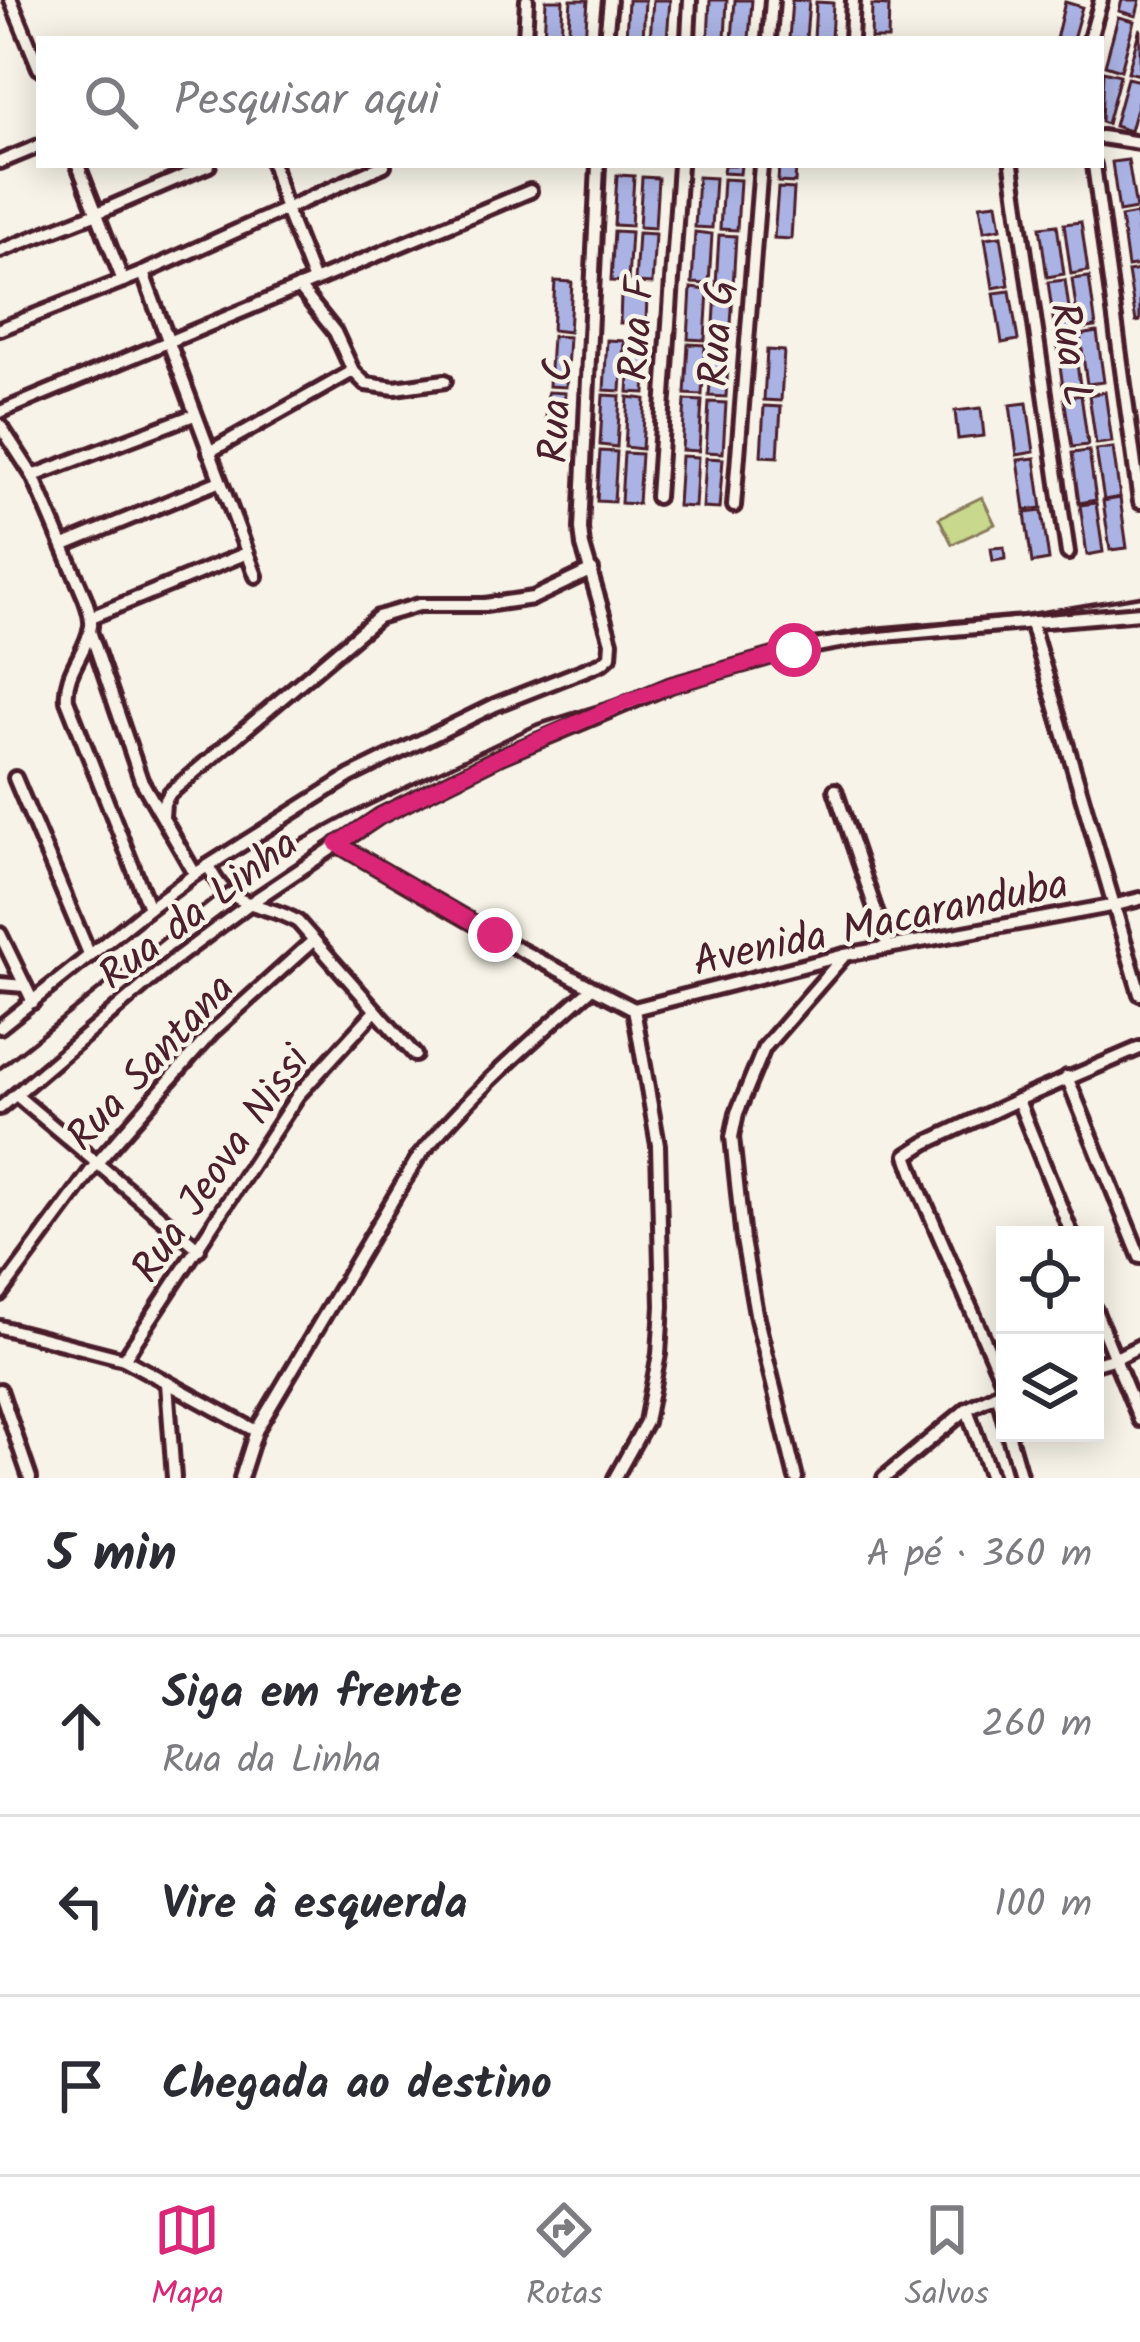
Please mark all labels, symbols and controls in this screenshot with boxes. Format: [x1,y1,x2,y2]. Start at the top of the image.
search box [36,36,1104,168]
text: Pesquisar aqui [174,66,440,138]
icon: search [78,69,144,135]
street label: Rua F [601,272,676,383]
street label: Rua G [681,278,756,389]
street label: Rua L [1029,298,1110,411]
street label: Rua C [521,355,594,465]
route start [767,623,821,677]
street label: Rua da Linha [85,813,314,1009]
street label: Avenida Macaranduba [687,852,1075,997]
route end [468,908,522,962]
street label: Rua Santana [51,959,252,1168]
street label: Rua Jeova Nissi [115,1031,330,1298]
map controls [996,1226,1104,1442]
button: locate [996,1226,1104,1334]
button: layers [996,1334,1104,1442]
text: 5 min [48,1516,177,1597]
text: A pé · 360 m [866,1525,1092,1587]
text: Siga em frente [162,1659,462,1731]
icon: ahead [48,1693,114,1759]
text: 260 m [981,1695,1092,1757]
text: Rua da Linha [162,1731,381,1793]
text: Vire à esquerda [162,1870,468,1942]
icon: left [48,1873,114,1939]
text: 100 m [994,1875,1092,1937]
text: Chegada ao destino [162,2050,552,2122]
icon: arrive [48,2053,114,2119]
tab: Mapa [151,2197,224,2322]
tab: Rotas [526,2197,603,2322]
tab: Salvos [905,2197,989,2322]

